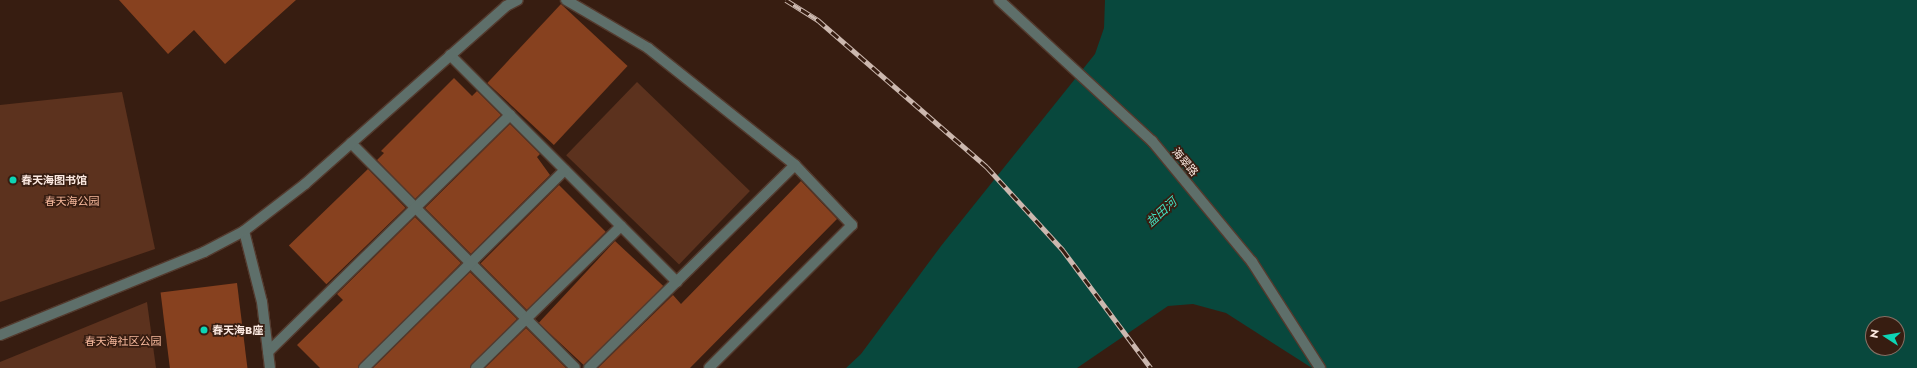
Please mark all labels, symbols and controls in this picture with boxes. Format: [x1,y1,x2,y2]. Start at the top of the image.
street label: 海翠路 [1169,145,1201,179]
place label: 春天海图书馆 [21,173,87,187]
marker: 春天海图书馆 [8,175,18,185]
park label: 春天海公园 [45,194,99,208]
water label: 盐田河 [1144,196,1180,230]
north arrow [1865,316,1905,356]
place label: 春天海B座 [212,323,263,337]
marker: 春天海B座 [199,325,209,335]
text: N [1866,328,1883,340]
park label: 春天海社区公园 [85,334,161,348]

